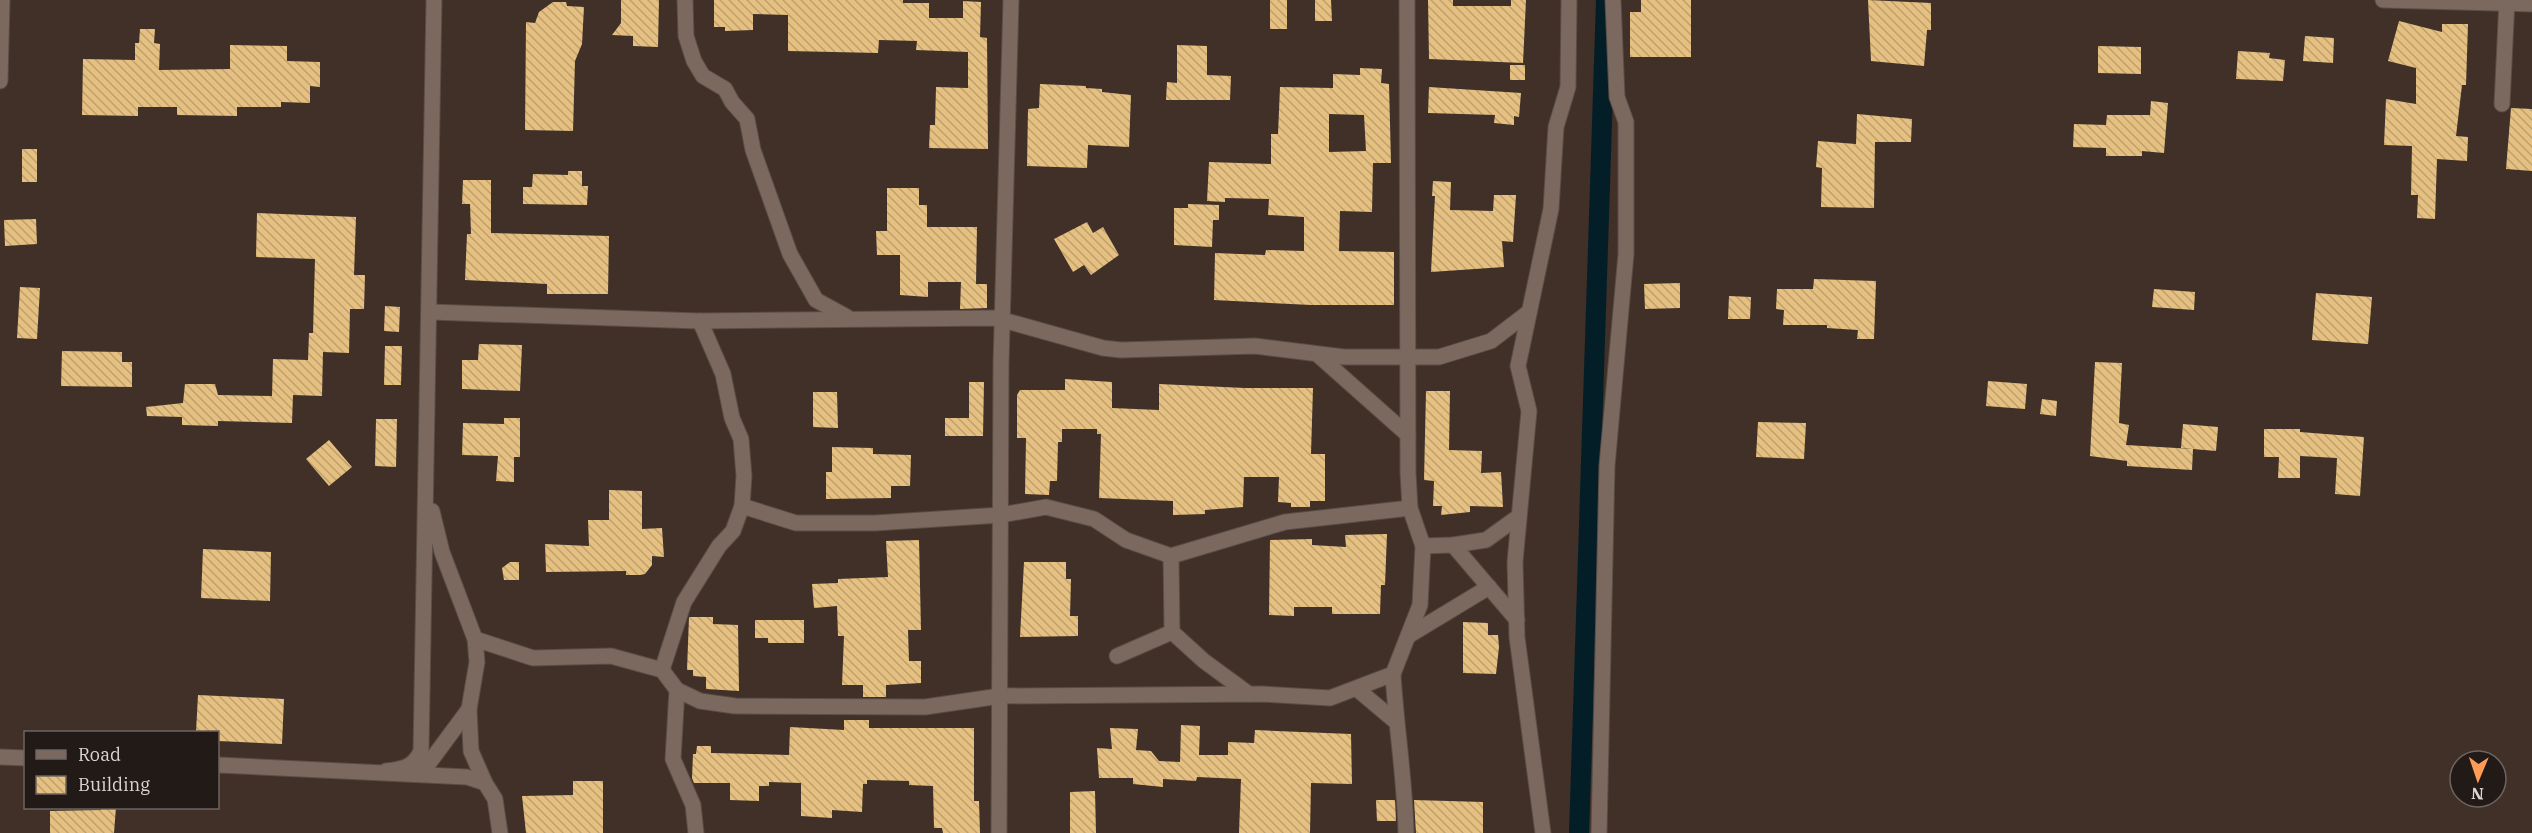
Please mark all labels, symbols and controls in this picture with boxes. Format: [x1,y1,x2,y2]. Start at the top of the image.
legend [24,731,219,809]
text: Road [78,743,121,766]
north arrow [2448,749,2508,809]
text: Building [78,773,150,796]
text: N [2471,784,2484,804]

